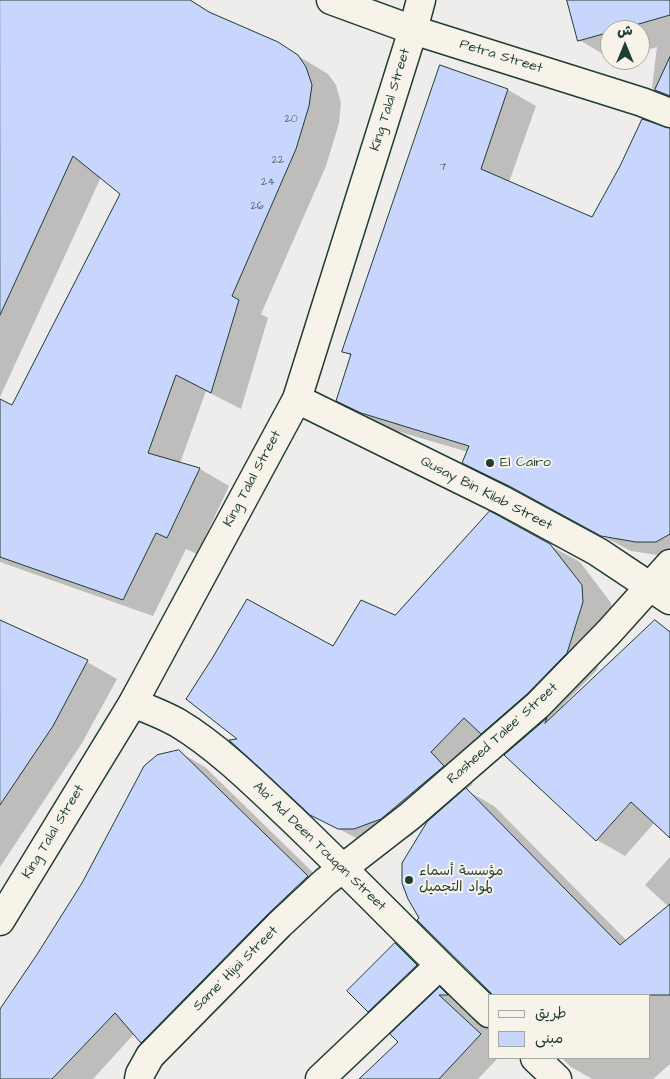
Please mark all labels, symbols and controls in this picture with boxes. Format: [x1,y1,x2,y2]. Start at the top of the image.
north arrow [600,20,650,70]
text: ش [617,21,633,41]
street label: Petra Street [458,36,544,78]
street label: King Talal Street [367,47,415,153]
house number: 20 [284,113,298,127]
house number: 22 [272,154,284,168]
house number: 7 [440,161,446,175]
house number: 24 [261,176,275,190]
house number: 26 [250,200,264,214]
street label: King Talal Street [221,428,285,530]
street label: Qusay Bin Kilab Street [417,453,555,535]
place label: El Cairo [500,455,551,471]
marker: El Cairo [484,457,496,469]
street label: Rasheed Talee' Street [444,680,562,788]
street label: Ala' Ad Deen Touqan Street [249,779,389,915]
street label: King Talal Street [19,782,89,882]
place label: مؤسسة أسماء لمواد التجميل [419,864,503,896]
marker: مؤسسة أسماء لمواد التجميل [403,874,415,886]
street label: Same' Hijai Street [190,923,282,1015]
legend [488,994,650,1059]
text: طريق [535,1003,567,1024]
text: مبنى [535,1028,563,1049]

